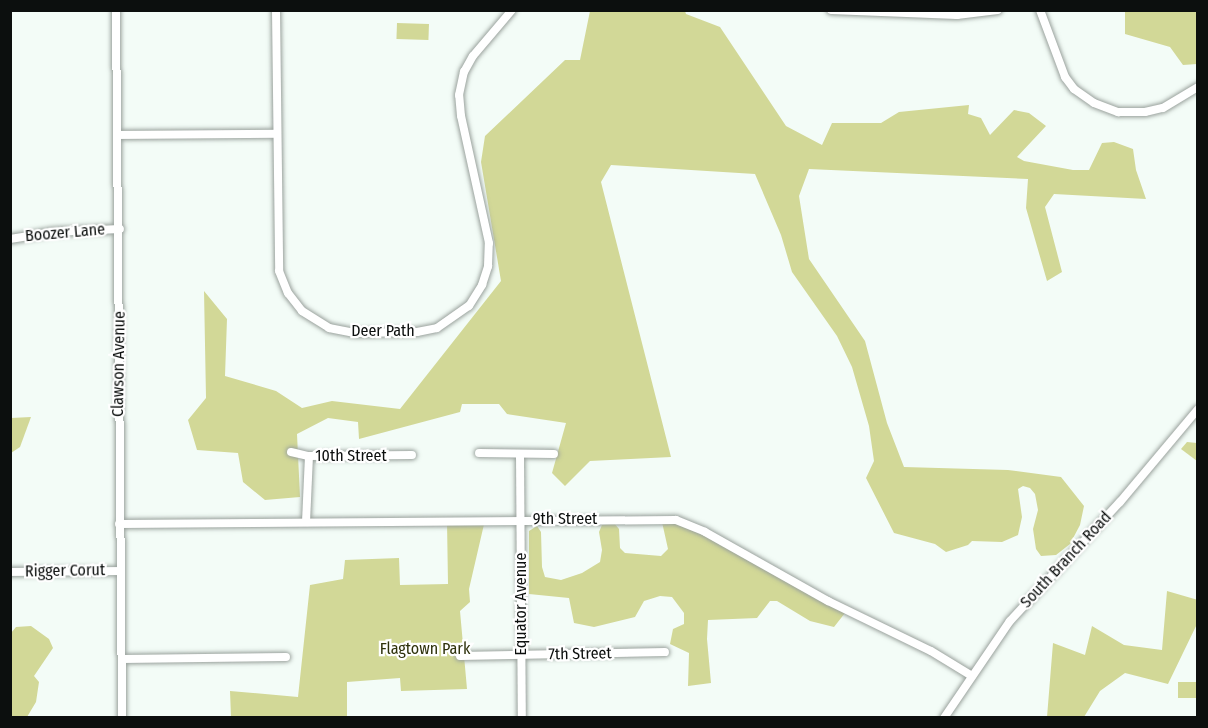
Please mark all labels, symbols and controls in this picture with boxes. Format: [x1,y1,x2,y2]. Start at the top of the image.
street label: Boozer Lane [24,220,106,246]
street label: Clawson Avenue [108,311,130,417]
street label: Deer Path [351,321,415,341]
street label: 10th Street [315,446,387,466]
street label: South Branch Road [1017,508,1115,612]
street label: 9th Street [533,509,597,529]
street label: Equator Avenue [511,553,531,655]
street label: Rigger Corut [25,561,105,581]
park label: Flagtown Park [380,639,470,659]
street label: 7th Street [548,644,612,664]

